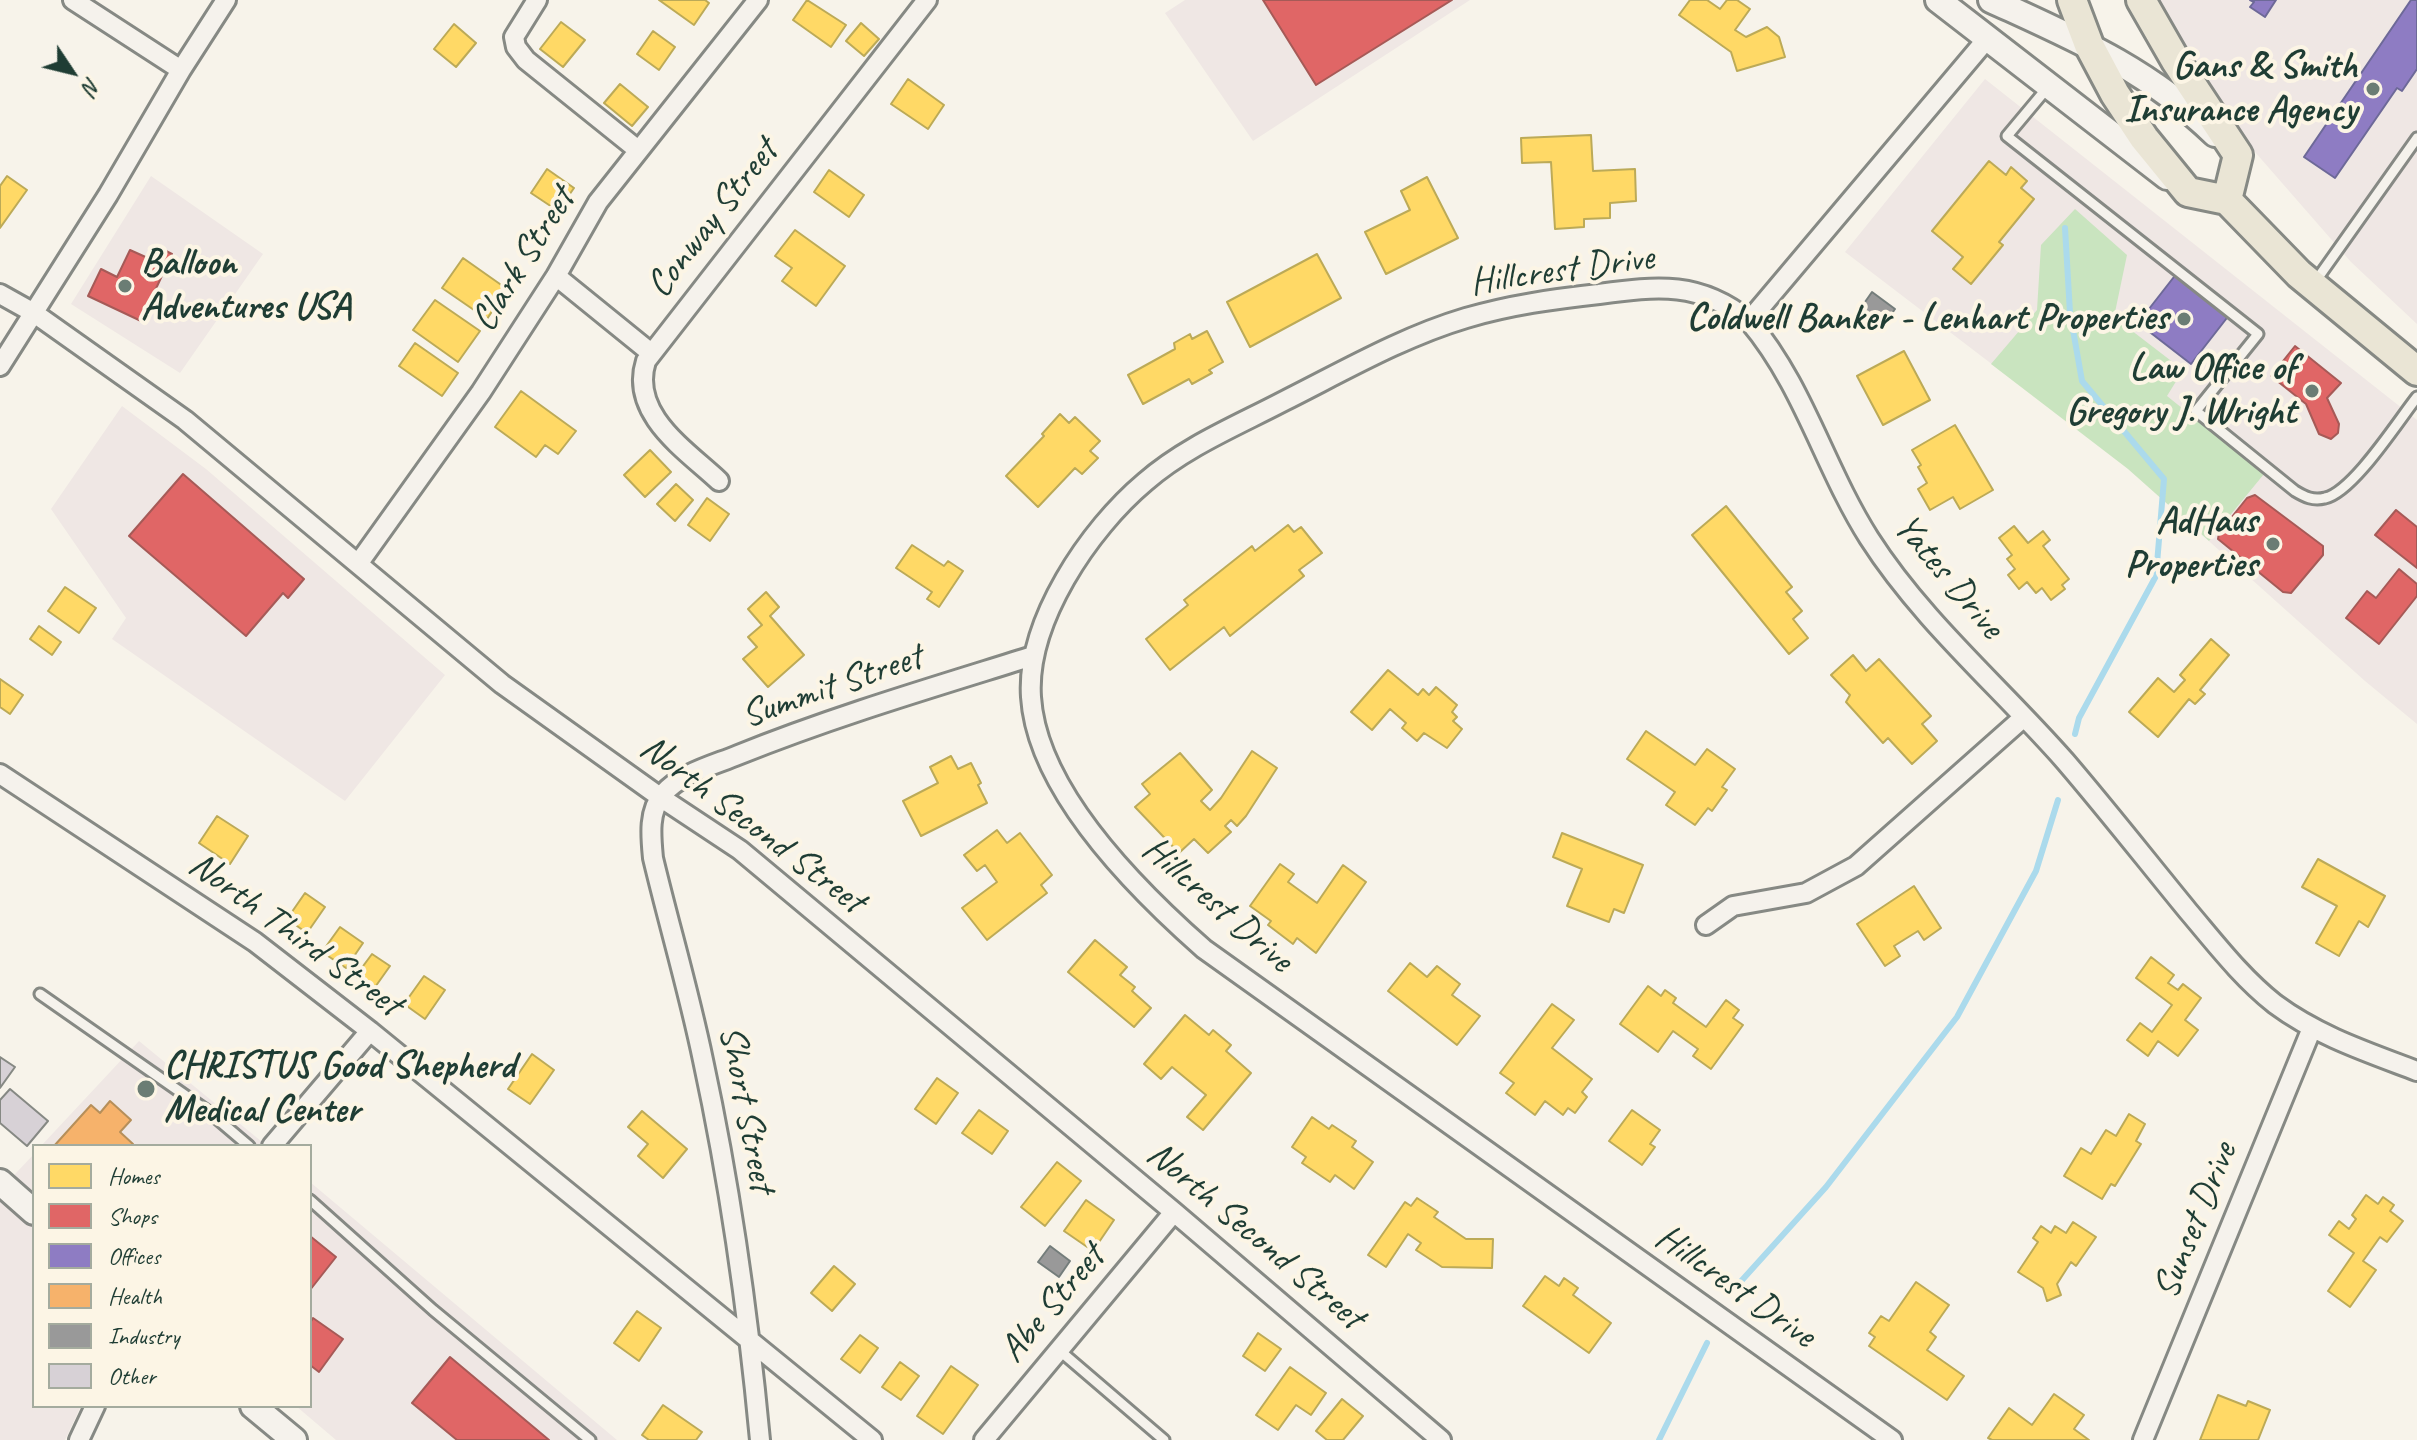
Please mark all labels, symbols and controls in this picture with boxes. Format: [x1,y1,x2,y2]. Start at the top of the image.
north arrow [32,32,112,112]
place label: Gans & Smith Insurance Agency [2124,44,2357,134]
text: N [76,72,107,99]
marker: Gans & Smith Insurance Agency [2364,80,2382,98]
street label: Conway Street [637,131,789,307]
street label: Clark Street [462,180,586,340]
street label: Hillcrest Drive [1467,236,1657,306]
place label: Balloon Adventures USA [141,241,350,330]
marker: Balloon Adventures USA [116,277,134,295]
place label: Coldwell Banker - Lenhart Properties [1686,296,2168,342]
marker: Coldwell Banker - Lenhart Properties [2175,310,2193,328]
place label: Law Office of Gregory J. Wright [2066,346,2296,436]
marker: Law Office of Gregory J. Wright [2303,382,2321,400]
place label: AdHaus Properties [2125,499,2257,588]
street label: Yates Drive [1883,505,2013,649]
marker: AdHaus Properties [2264,535,2282,553]
street label: Summit Street [736,635,928,739]
street label: North Second Street [631,726,873,924]
street label: Hillcrest Drive [1132,827,1302,983]
street label: North Third Street [180,842,410,1028]
street label: Short Street [708,1022,784,1196]
place label: CHRISTUS Good Shepherd Medical Center [164,1044,515,1134]
marker: CHRISTUS Good Shepherd Medical Center [135,1078,157,1100]
street label: North Second Street [1137,1132,1373,1340]
street label: Sunset Drive [2144,1136,2248,1306]
legend [32,1144,312,1408]
text: Homes [108,1161,159,1191]
text: Shops [108,1201,157,1231]
street label: Hillcrest Drive [1646,1215,1824,1359]
street label: Abe Street [991,1236,1115,1372]
text: Offices [108,1241,160,1271]
text: Health [108,1281,162,1311]
text: Industry [108,1321,179,1351]
text: Other [108,1361,156,1391]

